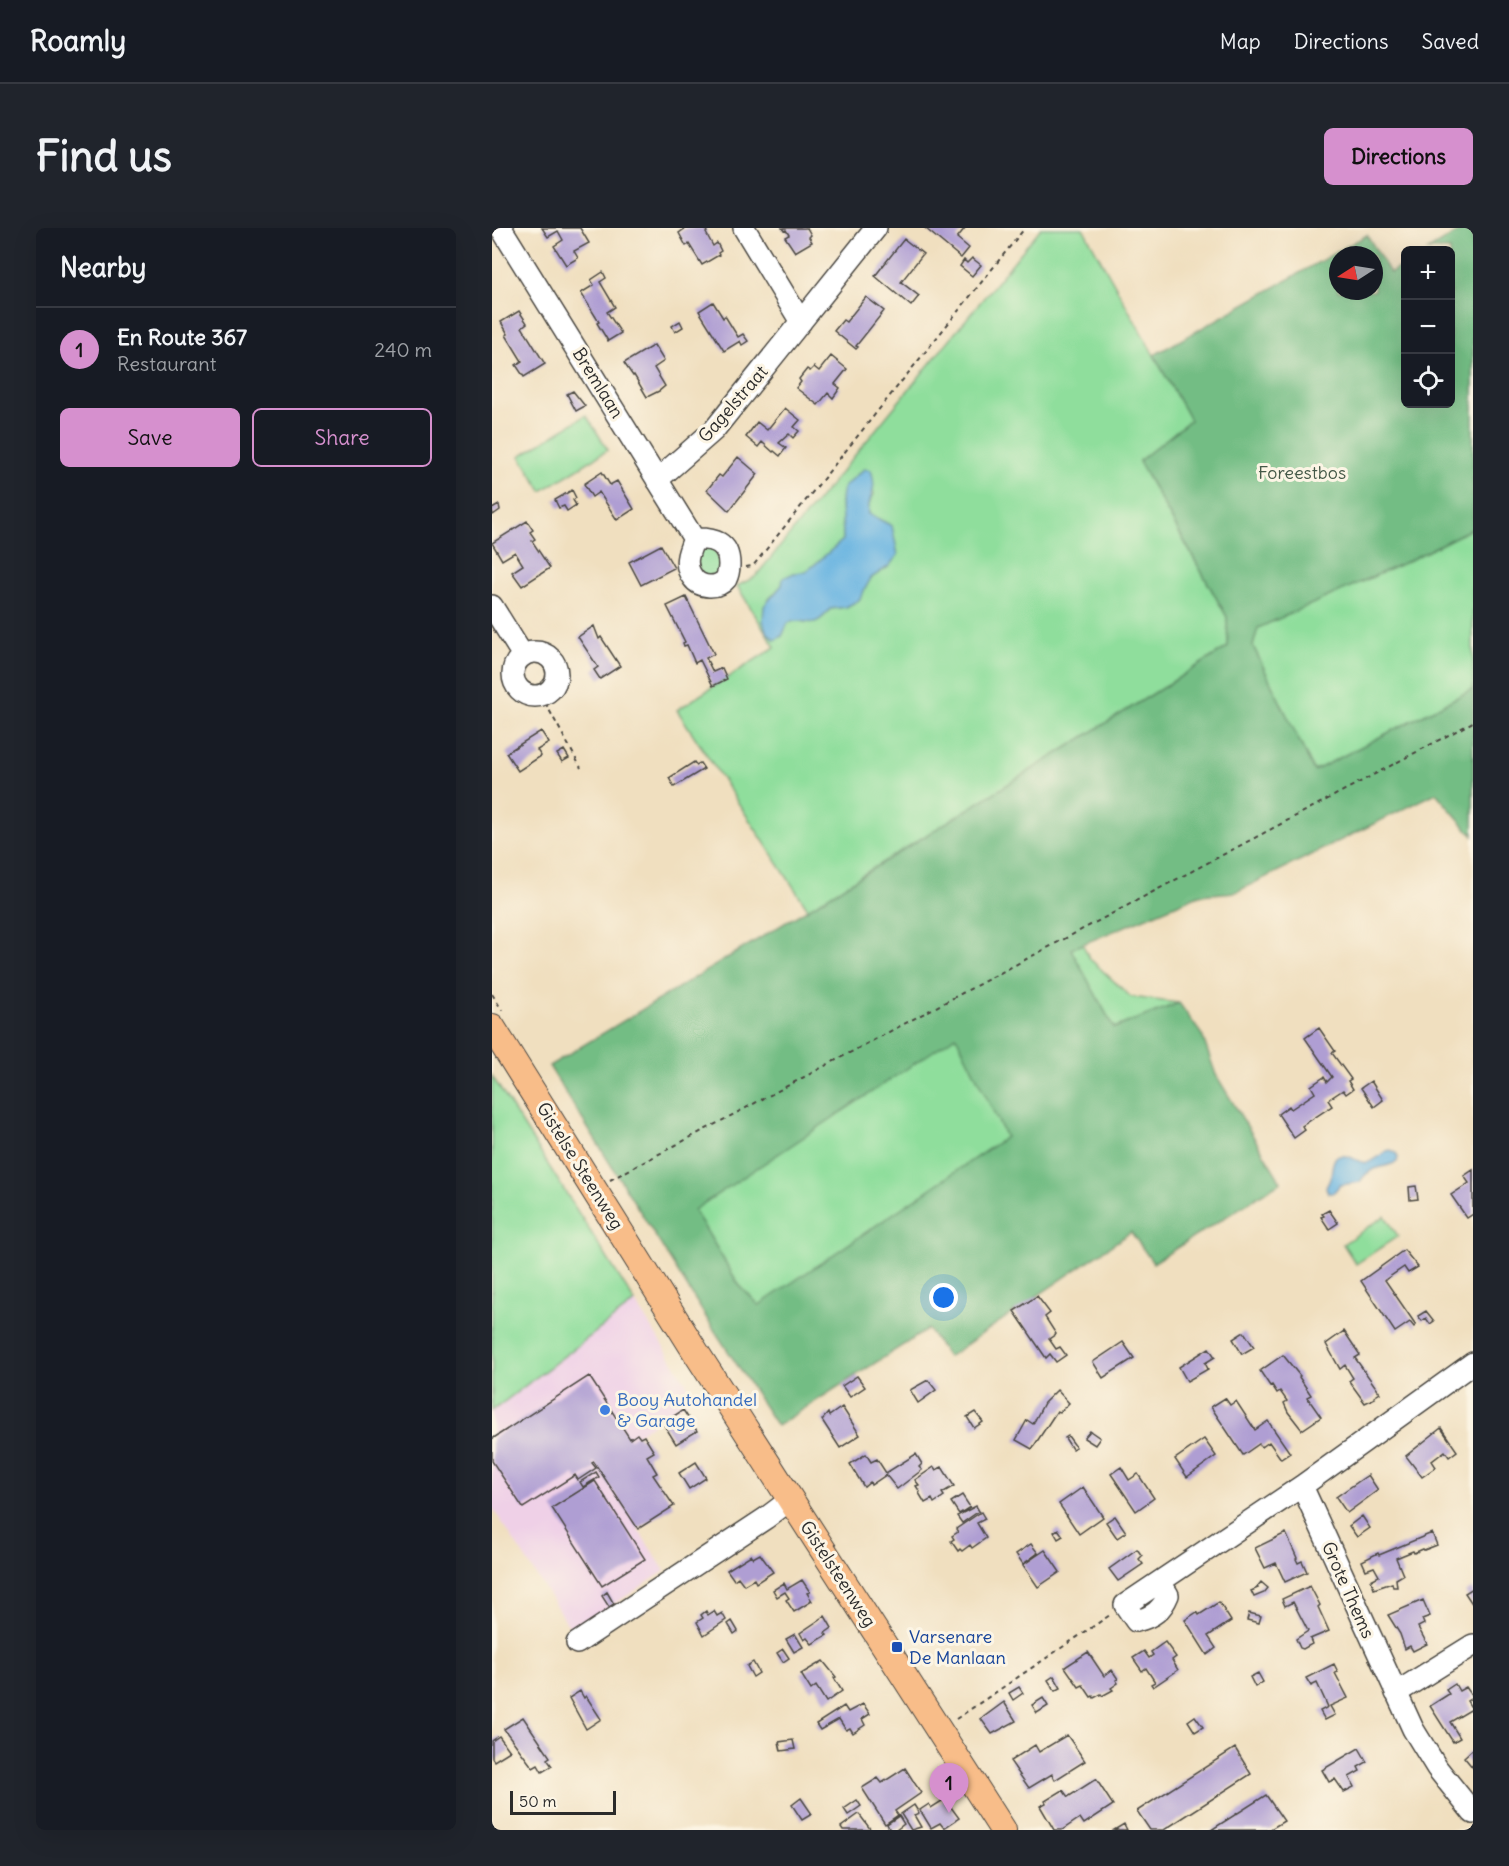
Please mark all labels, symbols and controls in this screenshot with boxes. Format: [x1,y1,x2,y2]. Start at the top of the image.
text: Roamly [30,23,126,59]
text: Map [1220,28,1261,55]
text: Directions [1294,28,1388,55]
text: Saved [1421,28,1479,55]
button: Directions [1324,128,1473,185]
text: Find us [36,130,172,182]
north arrow [1329,246,1383,300]
map controls [1401,246,1455,408]
button: + [1401,246,1455,300]
text: Nearby [60,251,146,284]
button: − [1401,300,1455,354]
text: En Route 367 [117,323,247,351]
text: 1 [76,337,83,362]
text: 240 m [374,337,432,362]
street label: Bremlaan [568,343,629,422]
text: Restaurant [117,351,216,376]
button: locate [1401,354,1455,408]
street label: Gagelstraat [693,360,772,447]
button: Save [60,408,240,467]
button: Share [252,408,432,467]
park label: Foreestbos [1258,461,1346,484]
street label: Gistelse Steenweg [532,1098,629,1234]
your location [929,1283,958,1312]
place label: Booy Autohandel & Garage [617,1388,757,1432]
marker: Booy Autohandel & Garage [598,1403,612,1417]
street label: Gistelsteenweg [795,1516,881,1631]
street label: Grote Thems [1317,1538,1380,1642]
place label: Varsenare De Manlaan [909,1625,1006,1669]
marker: Varsenare De Manlaan [890,1640,904,1654]
pin: 1 [930,1764,968,1813]
scale bar [510,1788,616,1816]
text: 50 m [519,1791,557,1811]

